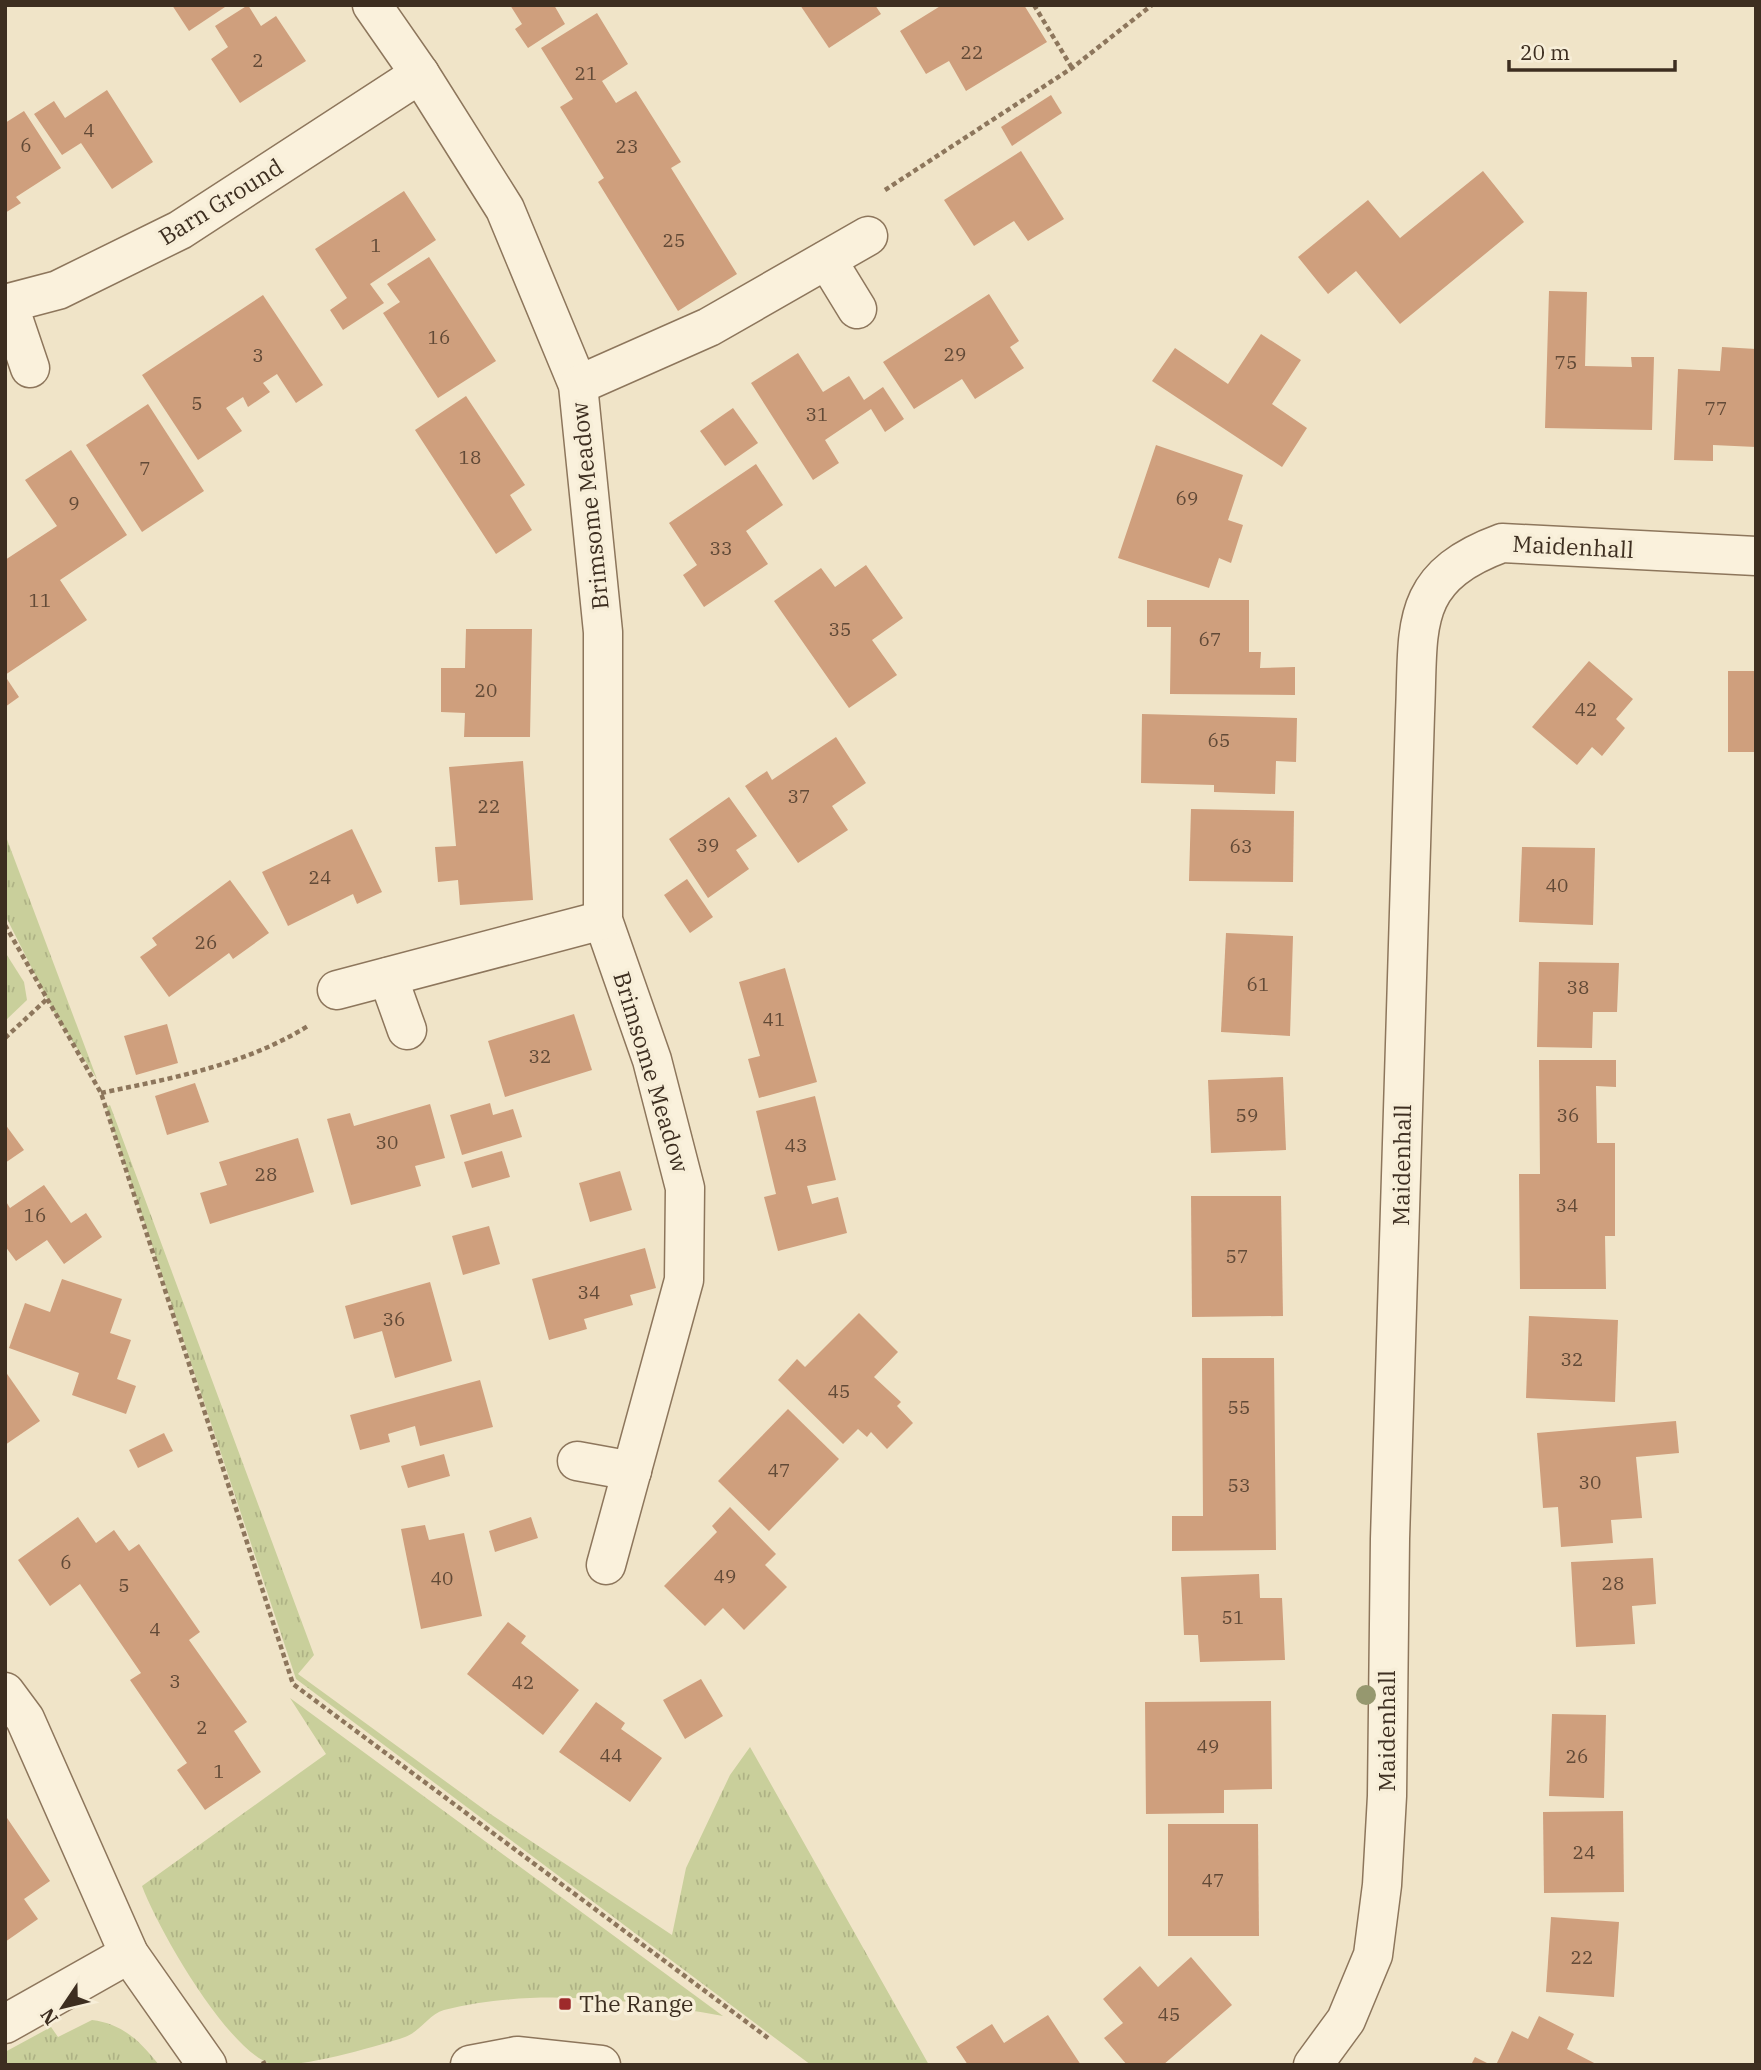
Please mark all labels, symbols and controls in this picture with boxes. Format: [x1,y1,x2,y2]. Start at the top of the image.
scale bar [1509,28,1675,72]
text: 20 m [1520,38,1570,66]
house number: 22 [961,40,983,64]
house number: 2 [252,48,264,72]
house number: 21 [575,61,597,85]
house number: 4 [83,118,95,142]
house number: 6 [20,133,32,157]
house number: 23 [616,134,638,158]
street label: Barn Ground [153,151,288,251]
house number: 25 [663,228,685,252]
house number: 1 [370,233,382,257]
house number: 16 [428,325,450,349]
house number: 29 [944,342,966,366]
house number: 3 [252,343,264,367]
house number: 75 [1555,350,1577,374]
house number: 5 [191,391,203,415]
house number: 77 [1705,396,1727,420]
street label: Brimsome Meadow [563,401,615,611]
house number: 31 [806,402,828,426]
house number: 18 [459,445,481,469]
house number: 7 [139,456,151,480]
house number: 69 [1176,486,1198,510]
house number: 9 [68,491,80,515]
street label: Maidenhall [1512,528,1635,564]
house number: 33 [710,536,732,560]
house number: 11 [29,588,51,612]
house number: 35 [829,617,851,641]
house number: 67 [1199,627,1221,651]
house number: 20 [475,678,497,702]
house number: 42 [1575,697,1597,721]
house number: 65 [1208,728,1230,752]
house number: 37 [788,784,810,808]
house number: 22 [478,794,500,818]
house number: 39 [697,833,719,857]
house number: 63 [1230,834,1252,858]
house number: 24 [309,865,331,889]
house number: 40 [1546,873,1568,897]
house number: 26 [195,930,217,954]
street label: Brimsome Meadow [607,968,697,1176]
house number: 61 [1247,972,1269,996]
house number: 38 [1567,975,1589,999]
house number: 41 [763,1007,785,1031]
house number: 32 [529,1044,551,1068]
house number: 59 [1236,1103,1258,1127]
house number: 36 [1557,1103,1579,1127]
street label: Maidenhall [1385,1104,1417,1226]
house number: 30 [376,1130,398,1154]
house number: 43 [785,1133,807,1157]
house number: 28 [255,1162,277,1186]
house number: 34 [1556,1193,1578,1217]
house number: 16 [24,1203,46,1227]
house number: 57 [1226,1244,1248,1268]
house number: 34 [578,1280,600,1304]
house number: 36 [383,1307,405,1331]
house number: 32 [1561,1347,1583,1371]
house number: 45 [828,1379,850,1403]
house number: 55 [1228,1395,1250,1419]
house number: 47 [768,1458,790,1482]
house number: 30 [1579,1470,1601,1494]
house number: 53 [1228,1473,1250,1497]
house number: 6 [60,1550,72,1574]
house number: 49 [714,1564,736,1588]
house number: 40 [431,1566,453,1590]
house number: 28 [1602,1571,1624,1595]
house number: 5 [118,1573,130,1597]
house number: 51 [1222,1605,1244,1629]
house number: 4 [149,1617,161,1641]
house number: 3 [169,1669,181,1693]
house number: 42 [512,1670,534,1694]
street label: Maidenhall [1371,1670,1401,1792]
house number: 2 [196,1715,208,1739]
house number: 49 [1197,1734,1219,1758]
house number: 44 [600,1743,622,1767]
house number: 26 [1566,1744,1588,1768]
house number: 1 [213,1759,225,1783]
house number: 24 [1573,1840,1595,1864]
house number: 47 [1202,1868,1224,1892]
house number: 22 [1571,1945,1593,1969]
north arrow [28,1972,98,2042]
place label: The Range [579,1988,693,2018]
marker: The Range [557,1996,573,2012]
house number: 45 [1158,2002,1180,2026]
text: N [35,2004,63,2030]

